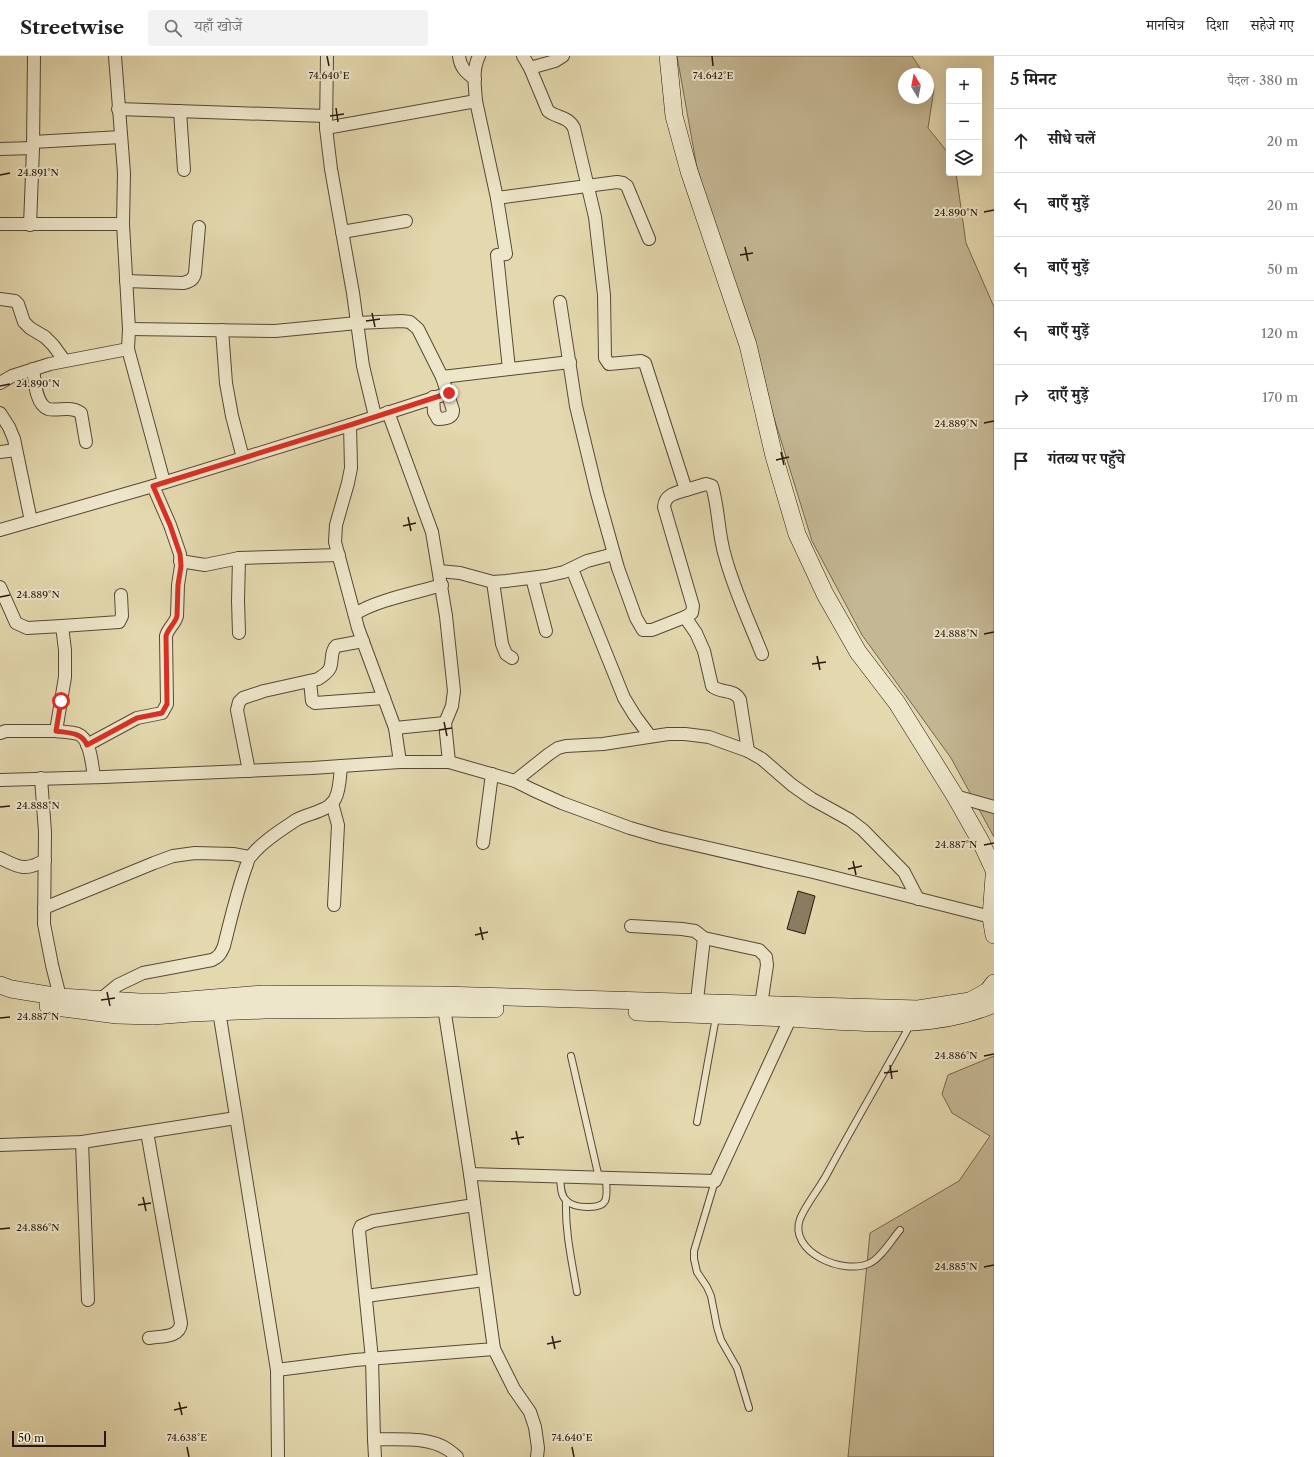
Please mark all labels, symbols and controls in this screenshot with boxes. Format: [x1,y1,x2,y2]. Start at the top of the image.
search box [148,10,428,46]
text: Streetwise [20,16,124,39]
text: यहाँ खोजें [194,16,242,35]
text: मानचित्र [1146,16,1184,34]
text: दिशा [1206,16,1228,34]
text: सहेजे गए [1250,16,1294,34]
icon: search [162,17,184,39]
north arrow [898,68,934,104]
map controls [946,68,982,176]
button: + [946,68,982,104]
text: 74.640°E [308,69,350,82]
text: 74.642°E [693,69,733,82]
text: 5 मिनट [1010,69,1056,89]
text: पैदल · 380 m [1227,72,1298,88]
button: − [946,104,982,140]
text: सीधे चलें [1048,129,1095,148]
icon: ahead [1010,130,1032,152]
text: 20 m [1267,133,1298,149]
button: layers [946,140,982,176]
text: 24.891°N [17,166,59,179]
text: बाएँ मुड़ें [1048,193,1089,212]
icon: left [1010,194,1032,216]
text: 20 m [1267,197,1298,213]
text: 24.890°N [934,206,978,219]
text: बाएँ मुड़ें [1048,257,1089,276]
icon: left [1010,258,1032,280]
text: 50 m [1267,261,1298,277]
text: बाएँ मुड़ें [1048,321,1089,340]
icon: left [1010,322,1032,344]
text: 120 m [1261,325,1298,341]
text: 24.890°N [16,377,60,390]
route end [440,384,458,402]
text: दाएँ मुड़ें [1048,385,1088,404]
icon: right [1010,386,1032,408]
text: 170 m [1262,389,1298,405]
text: 24.889°N [934,417,978,430]
text: गंतव्य पर पहुँचे [1048,449,1125,468]
icon: arrive [1010,450,1032,472]
text: 24.889°N [16,588,60,601]
text: 24.888°N [934,627,978,640]
route start [52,692,70,710]
text: 24.888°N [16,799,60,812]
text: 24.887°N [935,838,977,851]
text: 24.887°N [17,1010,59,1023]
text: 24.886°N [934,1049,978,1062]
text: 24.886°N [16,1221,60,1234]
text: 24.885°N [934,1260,978,1273]
scale bar [12,1429,106,1448]
text: 50 m [18,1431,44,1445]
text: 74.638°E [167,1431,207,1444]
text: 74.640°E [551,1431,593,1444]

